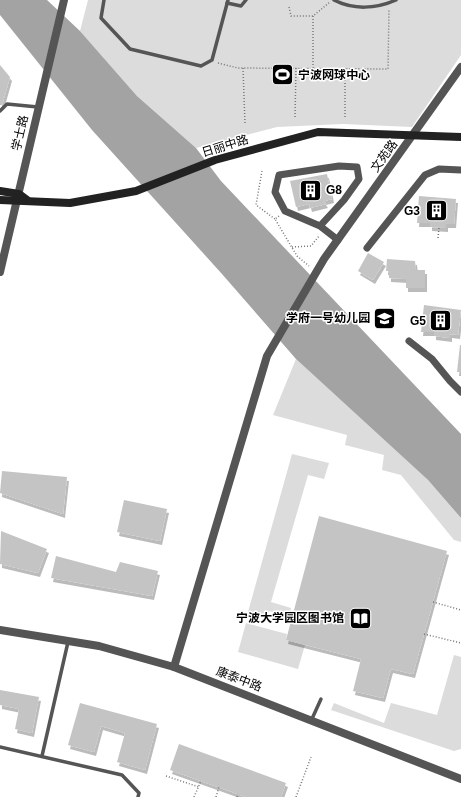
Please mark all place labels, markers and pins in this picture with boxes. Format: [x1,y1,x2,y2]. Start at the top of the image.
sports icon: 宁波网球中心 [270,62,296,88]
place label: 宁波网球中心 [298,68,370,82]
building icon: G8 [298,177,324,203]
place label: G8 [326,183,342,197]
building icon: G3 [423,198,449,224]
place label: G3 [404,204,420,218]
school or university icon: 学府一号幼儿园 [372,305,398,331]
building icon: G5 [428,308,454,334]
place label: 学府一号幼儿园 [286,311,370,325]
place label: G5 [410,314,426,328]
library icon: 宁波大学园区图书馆 [347,605,373,631]
place label: 宁波大学园区图书馆 [236,611,344,625]

